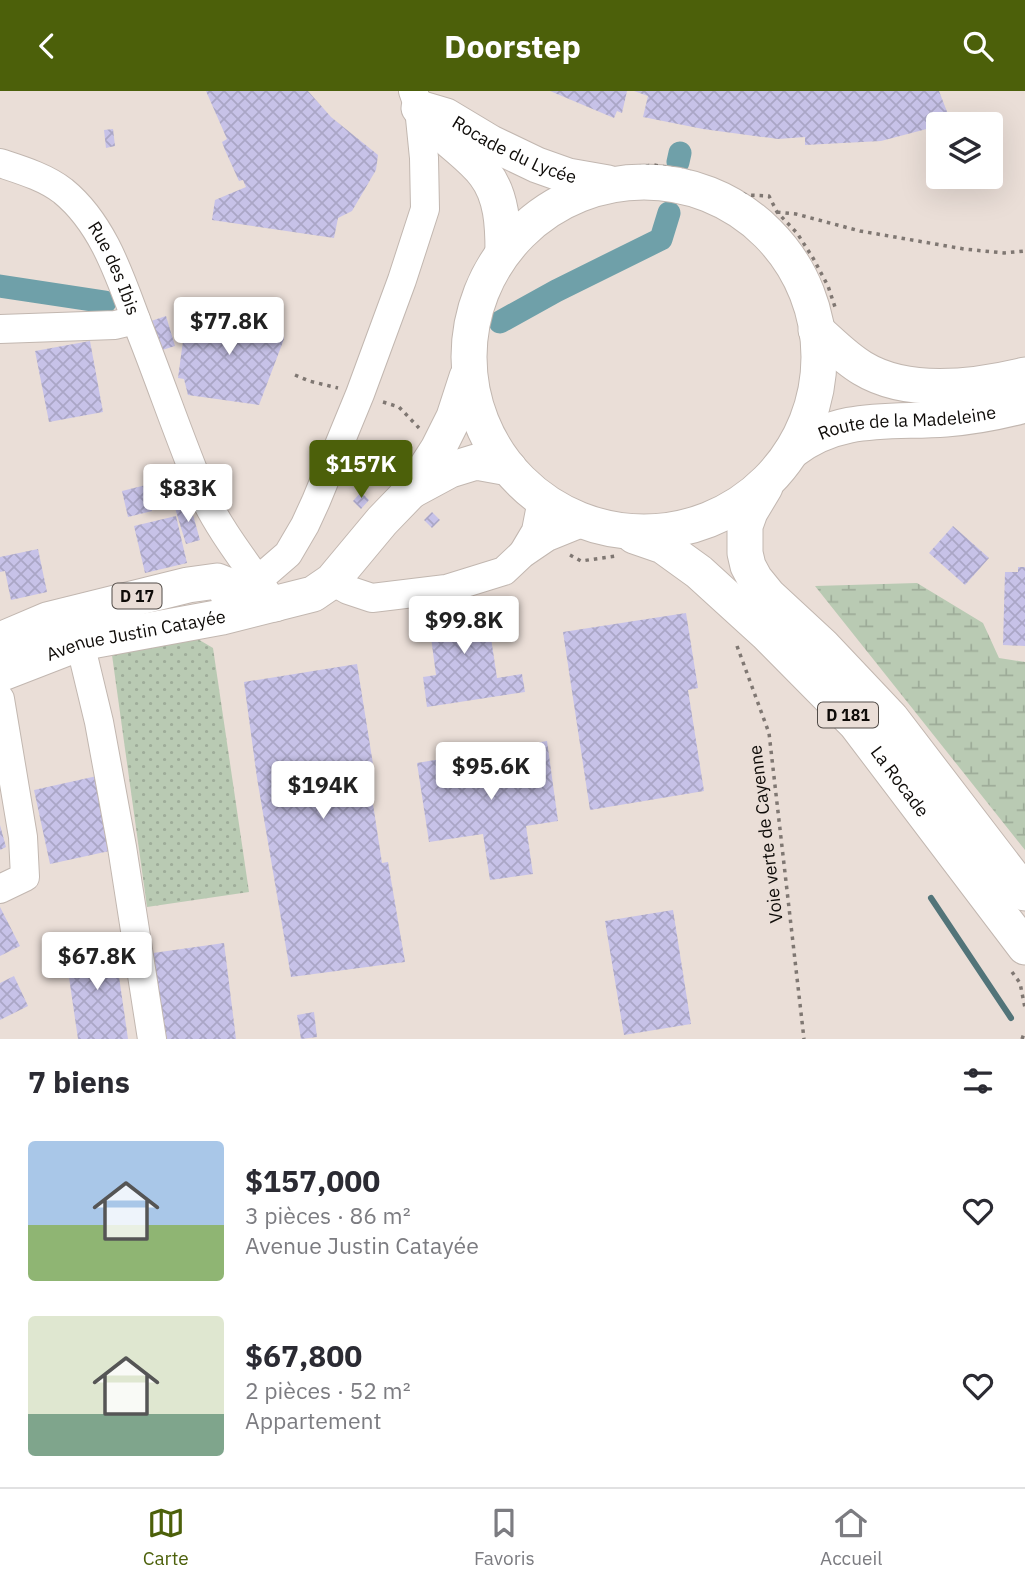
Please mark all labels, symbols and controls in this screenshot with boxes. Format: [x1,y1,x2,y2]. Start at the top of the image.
text: Doorstep [444,25,581,67]
icon: back [28,27,66,65]
icon: search [959,27,997,65]
street label: Rocade du Lycée [448,110,578,188]
map controls [926,112,1003,189]
button: layers [926,112,1003,189]
street label: Rue des Ibis [83,217,145,318]
pin: $77.8K [172,297,286,357]
text: $77.8K [190,305,268,335]
street label: Route de la Madeleine [814,400,998,445]
pin: $157K [312,441,410,500]
text: $157K [325,448,397,478]
pin: $83K [147,465,229,524]
text: $83K [159,472,217,502]
road number: D 17 [113,583,162,609]
pin: $99.8K [407,596,521,656]
text: $99.8K [425,604,503,634]
street label: Avenue Justin Catayée [43,605,227,666]
road number: D 181 [818,702,878,727]
street label: La Rocade [866,741,934,822]
pin: $95.6K [434,743,548,802]
street label: Voie verte de Cayenne [743,744,788,924]
text: $95.6K [452,750,530,780]
pin: $194K [274,761,372,821]
text: $194K [287,769,359,799]
pin: $67.8K [40,933,154,992]
text: $67.8K [58,940,136,970]
text: 7 biens [28,1062,130,1101]
icon: filters [959,1062,997,1100]
text: $157,000 [245,1161,380,1200]
icon: home [84,1169,168,1253]
icon: heart [959,1192,997,1230]
text: 3 pièces · 86 m² [245,1200,411,1230]
text: Avenue Justin Catayée [245,1230,479,1260]
text: $67,800 [245,1336,362,1375]
icon: home [84,1344,168,1428]
icon: heart [959,1367,997,1405]
text: 2 pièces · 52 m² [245,1375,411,1405]
text: Appartement [245,1405,382,1435]
tab: Carte [143,1504,189,1570]
tab: Favoris [474,1504,535,1570]
tab: Accueil [820,1504,882,1570]

